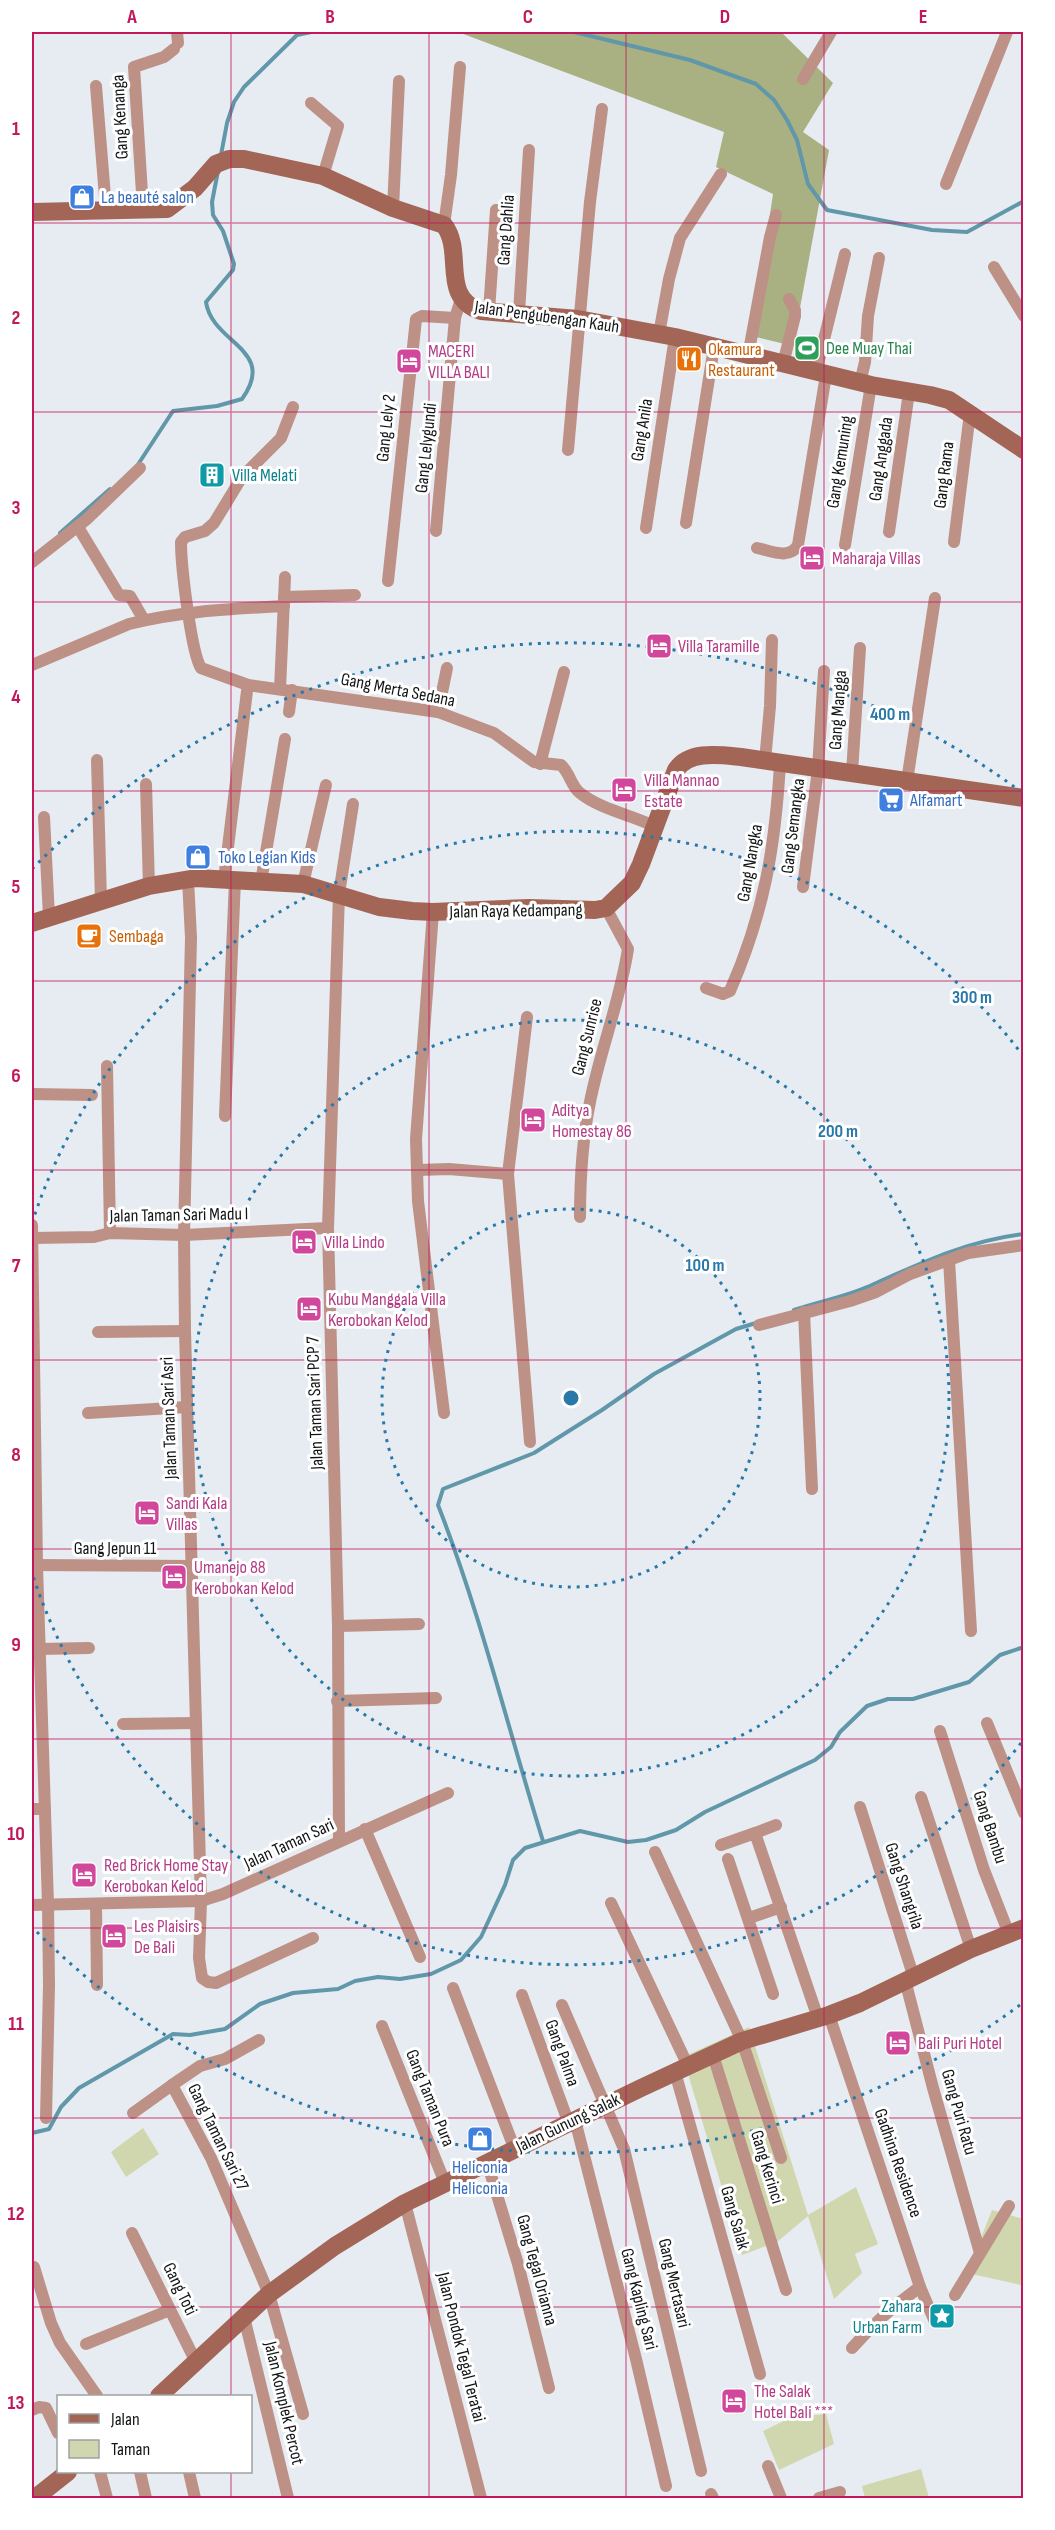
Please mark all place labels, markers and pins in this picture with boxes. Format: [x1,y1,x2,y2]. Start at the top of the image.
shop icon: La beauté salon [67,182,97,212]
place label: La beauté salon [101,187,194,208]
sports icon: Dee Muay Thai [792,333,822,363]
place label: Dee Muay Thai [826,338,912,359]
place label: Okamura Restaurant [708,339,775,381]
place label: MACERI VILLA BALI [428,341,490,383]
restaurant icon: Okamura Restaurant [674,344,704,374]
hotel icon: MACERI VILLA BALI [394,346,424,376]
building icon: Villa Melati [197,460,227,490]
place label: Villa Melati [232,465,297,486]
hotel icon: Maharaja Villas [797,543,827,573]
place label: Maharaja Villas [832,548,921,569]
hotel icon: Villa Taramille [644,631,674,661]
place label: Villa Taramille [678,636,760,657]
place label: Villa Mannao Estate [644,770,719,812]
hotel icon: Villa Mannao Estate [609,775,639,805]
supermarket icon: Alfamart [876,785,906,815]
place label: Alfamart [909,790,963,811]
shop icon: Toko Legian Kids [183,842,213,872]
place label: Toko Legian Kids [218,847,316,868]
cafe icon: Sembaga [74,921,104,951]
place label: Sembaga [109,926,164,947]
place label: Aditya Homestay 86 [551,1100,632,1142]
hotel icon: Aditya Homestay 86 [518,1105,548,1135]
hotel icon: Villa Lindo [289,1227,319,1257]
place label: Villa Lindo [324,1232,385,1253]
place label: Kubu Manggala Villa Kerobokan Kelod [328,1289,446,1331]
hotel icon: Kubu Manggala Villa Kerobokan Kelod [294,1294,324,1324]
centre of rings [561,1388,581,1408]
place label: Sandi Kala Villas [166,1493,227,1535]
hotel icon: Sandi Kala Villas [132,1498,162,1528]
place label: Umanejo 88 Kerobokan Kelod [194,1557,294,1599]
hotel icon: Umanejo 88 Kerobokan Kelod [159,1562,189,1592]
place label: Red Brick Home Stay Kerobokan Kelod [104,1855,228,1897]
hotel icon: Red Brick Home Stay Kerobokan Kelod [69,1860,99,1890]
place label: Les Plaisirs De Bali [134,1916,199,1958]
hotel icon: Les Plaisirs De Bali [99,1921,129,1951]
hotel icon: Bali Puri Hotel [883,2028,913,2058]
place label: Bali Puri Hotel [918,2033,1002,2054]
shop icon: Heliconia Heliconia [465,2124,495,2154]
place label: Heliconia Heliconia [452,2157,508,2199]
place label: Zahara Urban Farm [853,2296,922,2338]
place icon: Zahara Urban Farm [927,2301,957,2331]
place label: The Salak Hotel Bali *** [754,2381,833,2423]
hotel icon: The Salak Hotel Bali *** [719,2386,749,2416]

